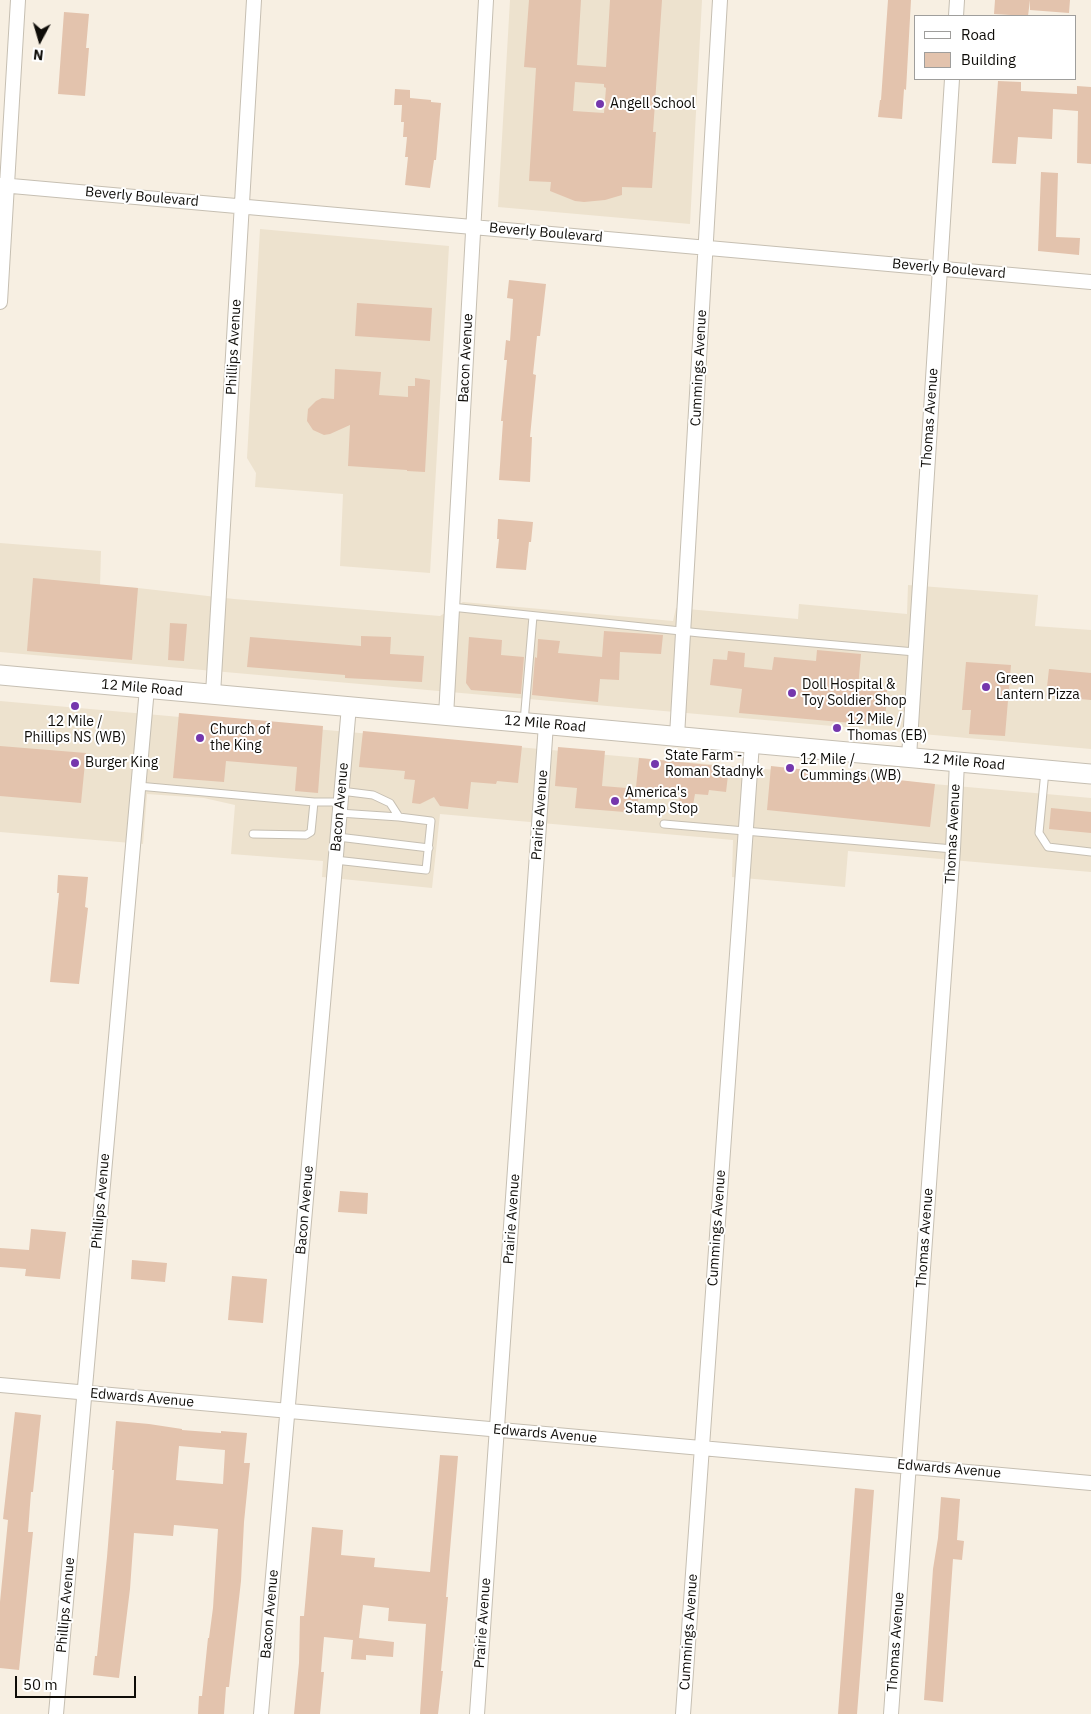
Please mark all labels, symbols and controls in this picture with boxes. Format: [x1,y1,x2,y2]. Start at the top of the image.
north arrow [15,15,65,65]
legend [914,15,1076,80]
text: Road [961,25,996,44]
text: N [32,45,44,64]
text: Building [961,50,1016,69]
place label: Angell School [610,96,695,112]
marker: Angell School [594,98,606,110]
street label: Beverly Boulevard [84,184,200,210]
street label: Beverly Boulevard [488,220,604,246]
street label: Beverly Boulevard [891,256,1007,282]
street label: Phillips Avenue [223,299,245,395]
street label: Cummings Avenue [688,309,710,427]
street label: Bacon Avenue [455,313,477,403]
street label: Thomas Avenue [918,367,942,469]
place label: Green Lantern Pizza [996,671,1080,704]
street label: 12 Mile Road [100,676,184,700]
place label: Doll Hospital & Toy Soldier Shop [802,677,907,710]
marker: Green Lantern Pizza [980,681,992,693]
marker: Doll Hospital & Toy Soldier Shop [786,687,798,699]
marker: 12 Mile / Phillips NS (WB) [69,700,81,712]
street label: 12 Mile Road [503,712,587,736]
place label: 12 Mile / Thomas (EB) [847,712,927,744]
place label: 12 Mile / Phillips NS (WB) [24,714,126,746]
place label: Church of the King [210,722,270,754]
marker: 12 Mile / Thomas (EB) [831,722,843,734]
marker: Church of the King [194,732,206,744]
place label: State Farm - Roman Stadnyk [665,748,763,780]
street label: 12 Mile Road [922,750,1006,774]
place label: 12 Mile / Cummings (WB) [800,752,901,784]
place label: Burger King [85,755,158,771]
marker: Burger King [69,757,81,769]
marker: State Farm - Roman Stadnyk [649,758,661,770]
street label: Bacon Avenue [328,762,352,852]
marker: 12 Mile / Cummings (WB) [784,762,796,774]
street label: Prairie Avenue [528,769,552,861]
street label: Thomas Avenue [942,783,964,885]
place label: America's Stamp Stop [625,785,698,818]
marker: America's Stamp Stop [609,795,621,807]
street label: Phillips Avenue [88,1152,114,1250]
street label: Bacon Avenue [293,1165,317,1255]
street label: Cummings Avenue [705,1169,729,1287]
street label: Prairie Avenue [500,1173,524,1265]
street label: Thomas Avenue [913,1187,937,1289]
street label: Edwards Avenue [89,1385,195,1411]
street label: Edwards Avenue [492,1421,598,1447]
street label: Edwards Avenue [896,1456,1002,1482]
street label: Phillips Avenue [53,1556,79,1654]
street label: Bacon Avenue [258,1569,282,1659]
street label: Cummings Avenue [677,1573,701,1691]
street label: Prairie Avenue [471,1577,495,1669]
street label: Thomas Avenue [884,1591,908,1693]
scale bar [18,1666,139,1698]
text: 50 m [23,1675,58,1694]

